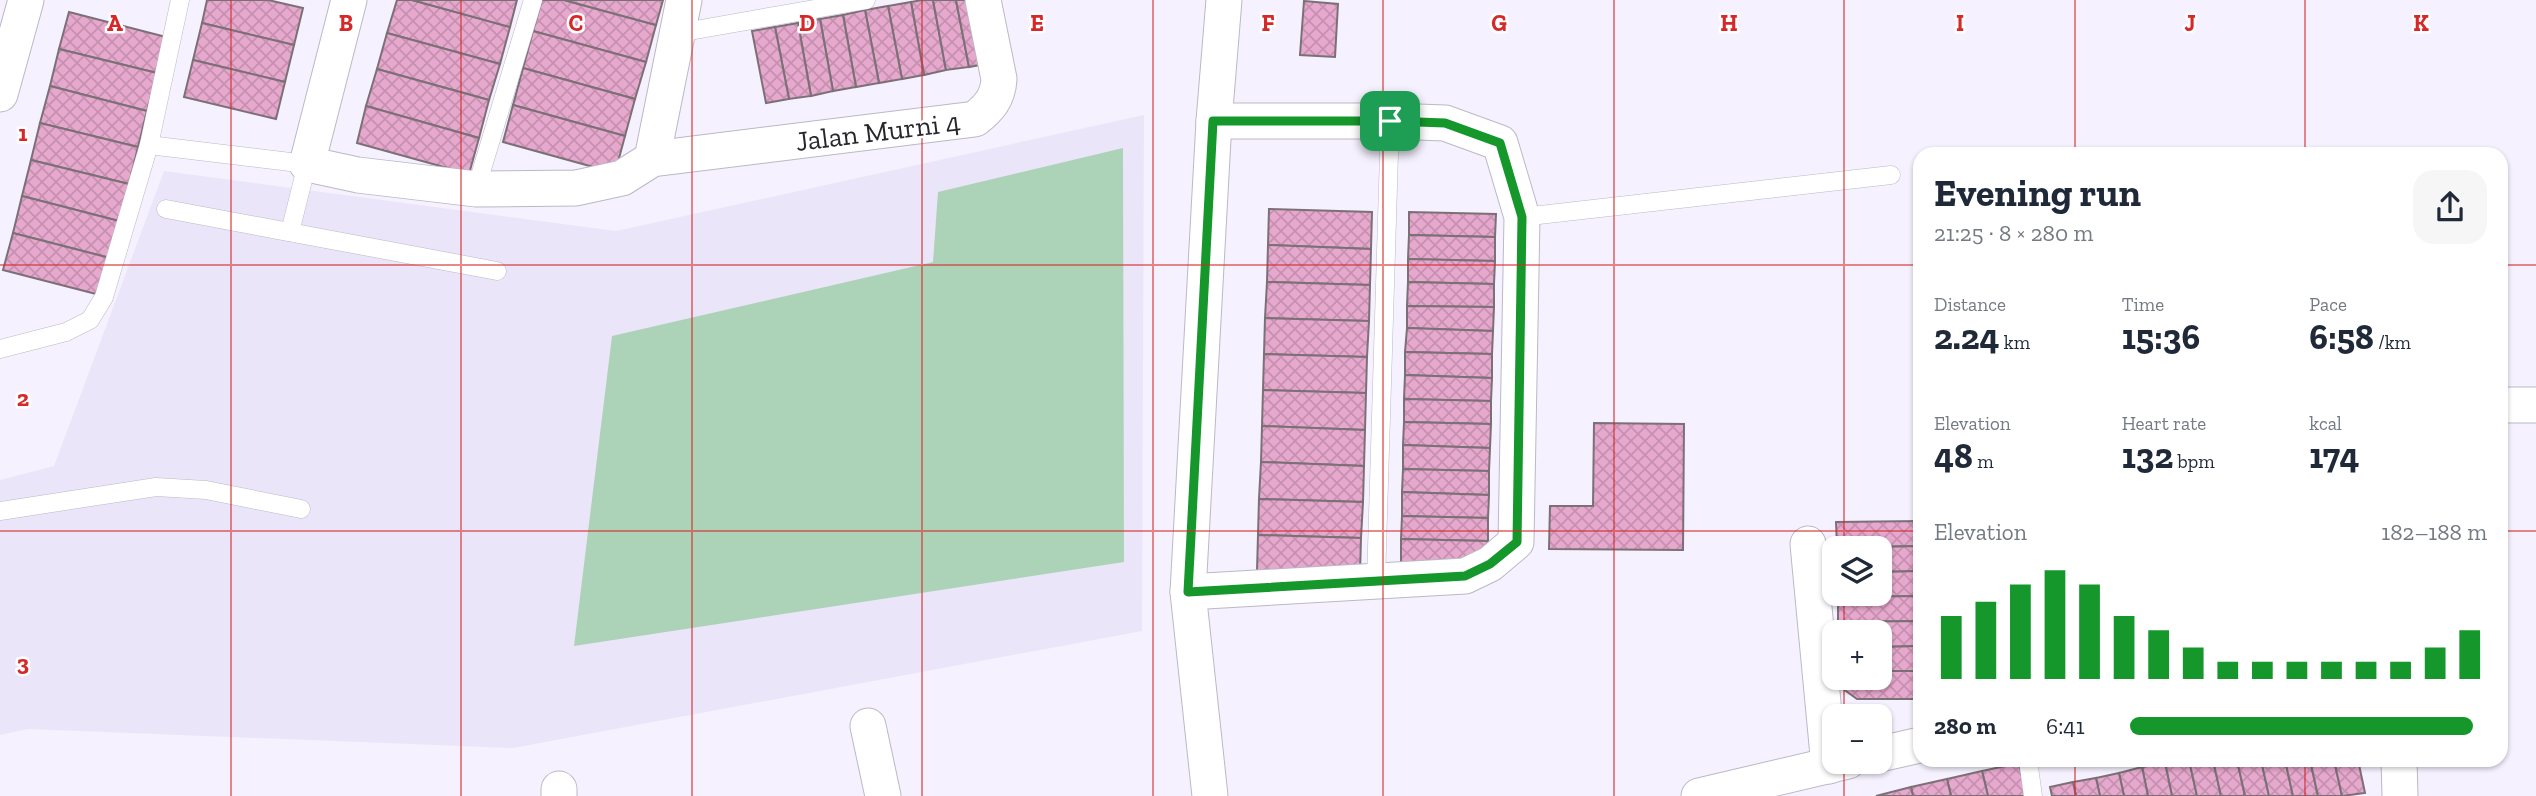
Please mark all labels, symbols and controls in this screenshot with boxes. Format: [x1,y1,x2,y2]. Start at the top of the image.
text: A [107,9,123,37]
text: B [339,9,353,37]
text: C [569,9,583,37]
text: D [799,9,815,37]
text: E [1030,9,1044,37]
text: F [1261,9,1275,37]
text: G [1491,9,1507,37]
text: H [1720,9,1738,37]
text: I [1956,9,1964,37]
text: J [2184,9,2196,37]
text: K [2413,9,2429,37]
pin [1360,91,1420,151]
icon: arrive [1371,102,1409,140]
street label: Jalan Murni 4 [794,105,962,158]
text: 1 [18,119,28,147]
text: Evening run [1934,170,2141,216]
button: share [2413,170,2487,244]
text: 21:25 · 8 × 280 m [1934,219,2093,247]
text: Distance [1934,293,2006,316]
text: Time [2122,293,2164,316]
text: Pace [2309,293,2347,316]
text: 2.24 [1934,316,2000,358]
text: 15:36 [2122,316,2200,358]
text: 6:58 [2309,316,2374,358]
text: km [2000,331,2030,354]
text: /km [2374,331,2411,354]
text: 2 [17,384,29,412]
text: Elevation [1934,412,2011,435]
text: Heart rate [2122,412,2206,435]
text: kcal [2309,412,2342,435]
text: 48 [1934,435,1973,477]
text: 132 [2122,435,2173,477]
text: 174 [2309,435,2359,477]
text: m [1973,450,1994,473]
text: bpm [2173,450,2215,473]
text: Elevation [1934,518,2027,546]
text: 182–188 m [2381,518,2487,546]
map controls [1822,536,1892,774]
button: layers [1822,536,1892,606]
button: + [1822,620,1892,690]
text: 3 [17,649,29,677]
button: − [1822,704,1892,774]
text: 280 m [1934,712,1996,740]
text: 6:41 [2046,712,2085,740]

